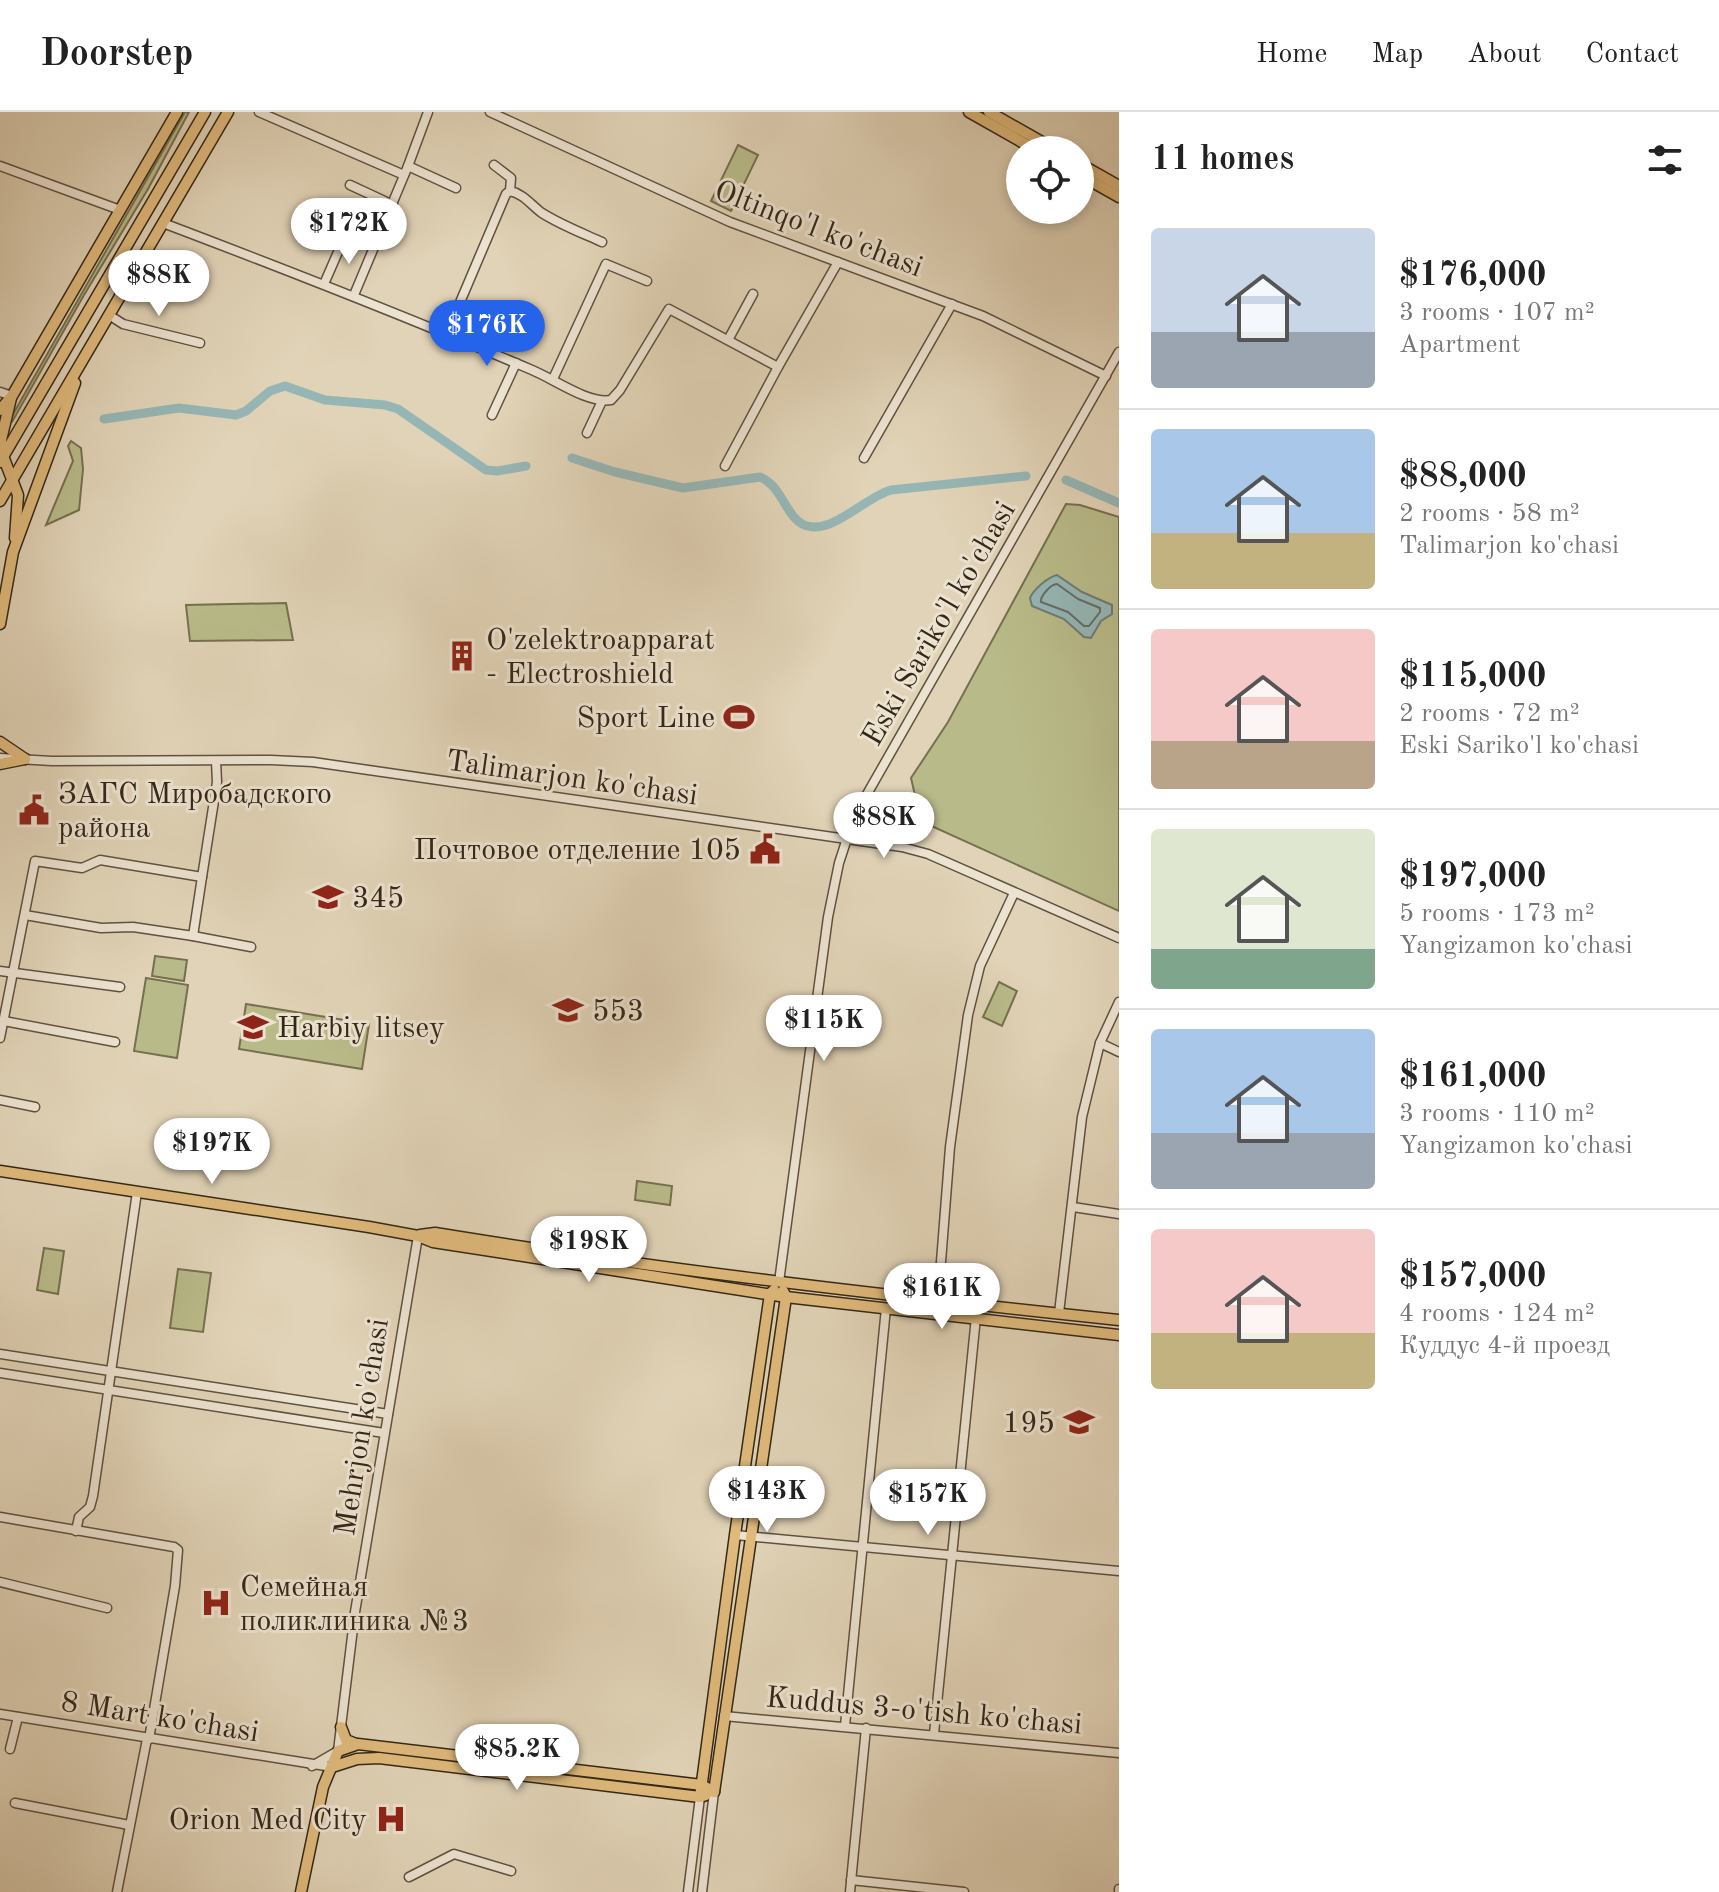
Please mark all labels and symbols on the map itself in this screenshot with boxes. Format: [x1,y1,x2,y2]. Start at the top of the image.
street label: Oltinqo'l ko'chasi [710,176,927,283]
pin: $172K [293,198,405,266]
pin: $88K [112,250,206,318]
pin: $176K [431,300,543,368]
street label: Eski Sariko'l ko'chasi [858,497,1022,751]
place label: O'zelektroapparat - Electroshield [486,626,715,690]
building icon: O'zelektroapparat - Electroshield [445,639,479,673]
sports icon: Sport Line [722,700,756,734]
place label: Sport Line [577,704,715,734]
street label: Talimarjon ko'chasi [444,746,700,812]
place label: ЗАГС Миробадского района [58,780,332,844]
pin: $88K [837,792,931,860]
public building icon: ЗАГС Миробадского района [17,793,51,827]
public building icon: Почтовое отделение 105 [748,832,782,866]
place label: Почтовое отделение 105 [414,836,741,866]
school or university icon: 345 [311,880,345,914]
place label: 345 [352,884,404,914]
school or university icon: 553 [551,993,585,1027]
pin: $115K [768,995,880,1063]
place label: 553 [592,997,644,1027]
school or university icon: Harbiy litsey [236,1010,270,1044]
place label: Harbiy litsey [277,1014,445,1044]
pin: $197K [156,1118,268,1186]
pin: $198K [533,1216,645,1284]
pin: $161K [886,1263,998,1331]
street label: Mehrjon ko'chasi [331,1316,395,1538]
school or university icon: 195 [1062,1405,1096,1439]
place label: 195 [1003,1409,1055,1439]
pin: $143K [711,1466,823,1534]
pin: $157K [872,1469,984,1537]
place label: Семейная поликлиника №3 [240,1573,469,1637]
hospital icon: Семейная поликлиника №3 [199,1586,233,1620]
street label: Kuddus 3-o'tish ko'chasi [764,1683,1083,1741]
street label: 8 Mart ko'chasi [59,1688,261,1748]
pin: $85.2K [452,1724,582,1792]
hospital icon: Orion Med City [374,1802,408,1836]
place label: Orion Med City [169,1806,367,1836]

